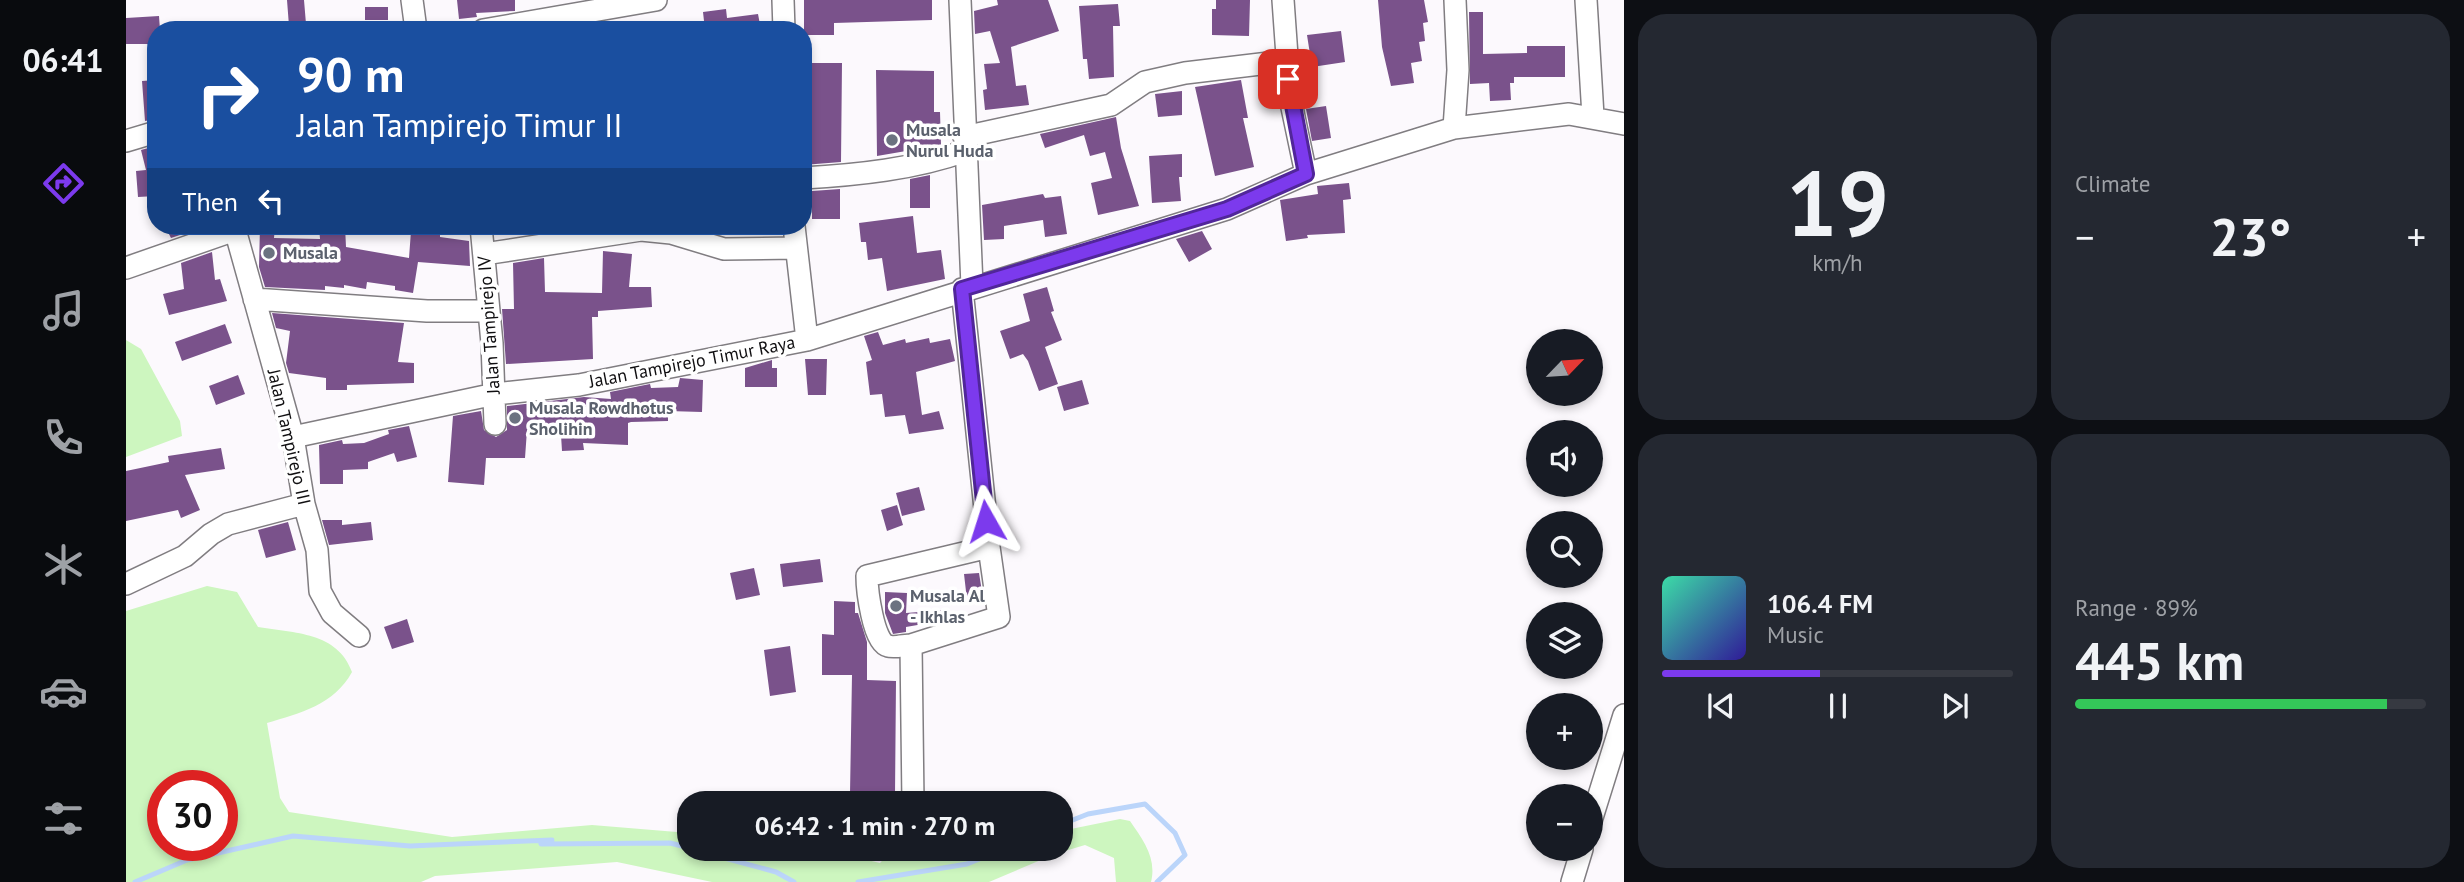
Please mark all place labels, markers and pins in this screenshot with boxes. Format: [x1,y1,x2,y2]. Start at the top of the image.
pin [1258,49,1318,109]
place label: Musala Nurul Huda [906,118,993,162]
marker: Musala Nurul Huda [884,132,900,148]
place label: Musala [283,241,338,264]
marker: Musala [261,245,277,261]
place label: Musala Rowdhotus Sholihin [529,396,674,440]
marker: Musala Rowdhotus Sholihin [507,410,523,426]
place label: Musala Al - Ikhlas [910,584,986,628]
marker: Musala Al - Ikhlas [888,598,904,614]

